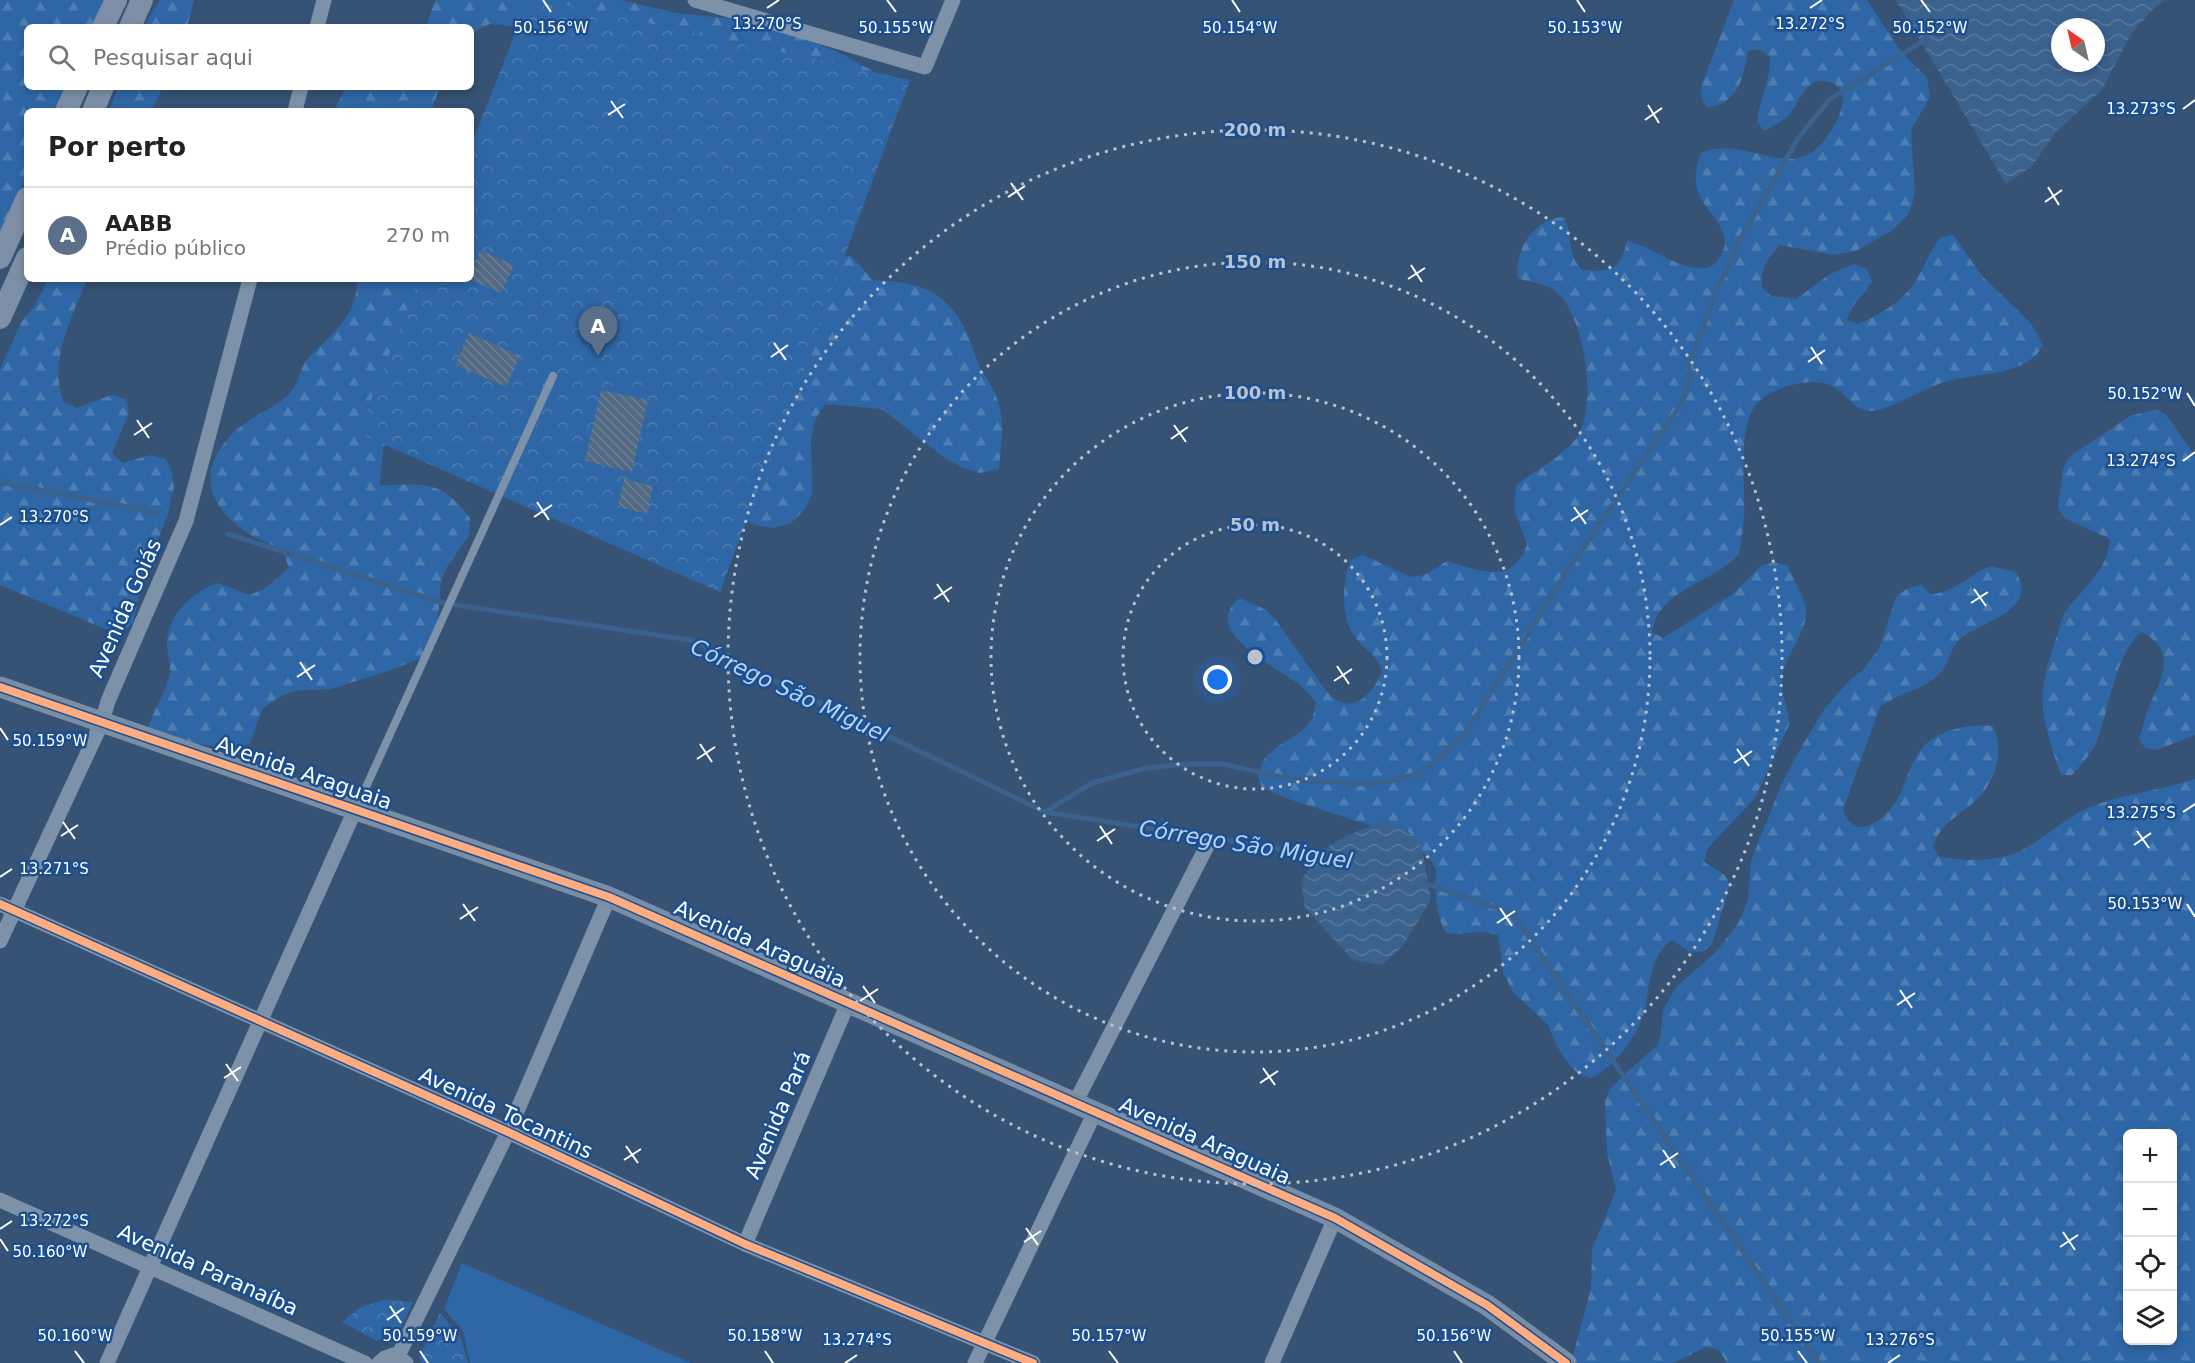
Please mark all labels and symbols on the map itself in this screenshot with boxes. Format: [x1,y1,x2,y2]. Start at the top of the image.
text: 13.270°S [732,15,802,33]
text: 13.272°S [1775,15,1845,33]
north arrow [2051,18,2105,72]
text: 50.156°W [514,19,589,37]
text: 50.155°W [859,19,934,37]
text: 50.154°W [1203,19,1278,37]
text: 50.153°W [1548,19,1623,37]
text: 50.152°W [1893,19,1968,37]
text: 13.273°S [2106,100,2176,118]
text: 200 m [1224,119,1286,140]
text: 150 m [1224,251,1286,272]
pin: A [578,306,618,356]
text: 100 m [1224,382,1286,403]
text: 50.152°W [2108,385,2183,403]
text: 13.274°S [2106,452,2176,470]
text: 13.270°S [19,508,89,526]
text: 50 m [1230,514,1280,535]
street label: Avenida Goiás [84,535,166,681]
water label: Córrego São Miguel [687,634,893,747]
centre of rings [1245,647,1265,667]
your location [1203,665,1232,694]
text: 50.159°W [13,732,88,750]
street label: Avenida Araguaia [213,732,395,814]
text: 13.275°S [2106,804,2176,822]
water label: Córrego São Miguel [1138,815,1354,874]
text: 13.271°S [19,860,89,878]
street label: Avenida Araguaia [671,895,849,993]
text: 50.153°W [2108,895,2183,913]
street label: Avenida Pará [740,1047,816,1183]
street label: Avenida Tocantins [415,1062,597,1164]
street label: Avenida Araguaia [1116,1092,1294,1190]
text: 13.272°S [19,1212,89,1230]
street label: Avenida Paranaíba [114,1219,302,1321]
text: 50.160°W [13,1243,88,1261]
text: 50.160°W [38,1327,113,1345]
text: 50.159°W [383,1327,458,1345]
text: 50.158°W [728,1327,803,1345]
text: 50.157°W [1072,1327,1147,1345]
text: 50.156°W [1417,1327,1492,1345]
text: 50.155°W [1761,1327,1836,1345]
text: 13.274°S [822,1331,892,1349]
text: 13.276°S [1865,1331,1935,1349]

